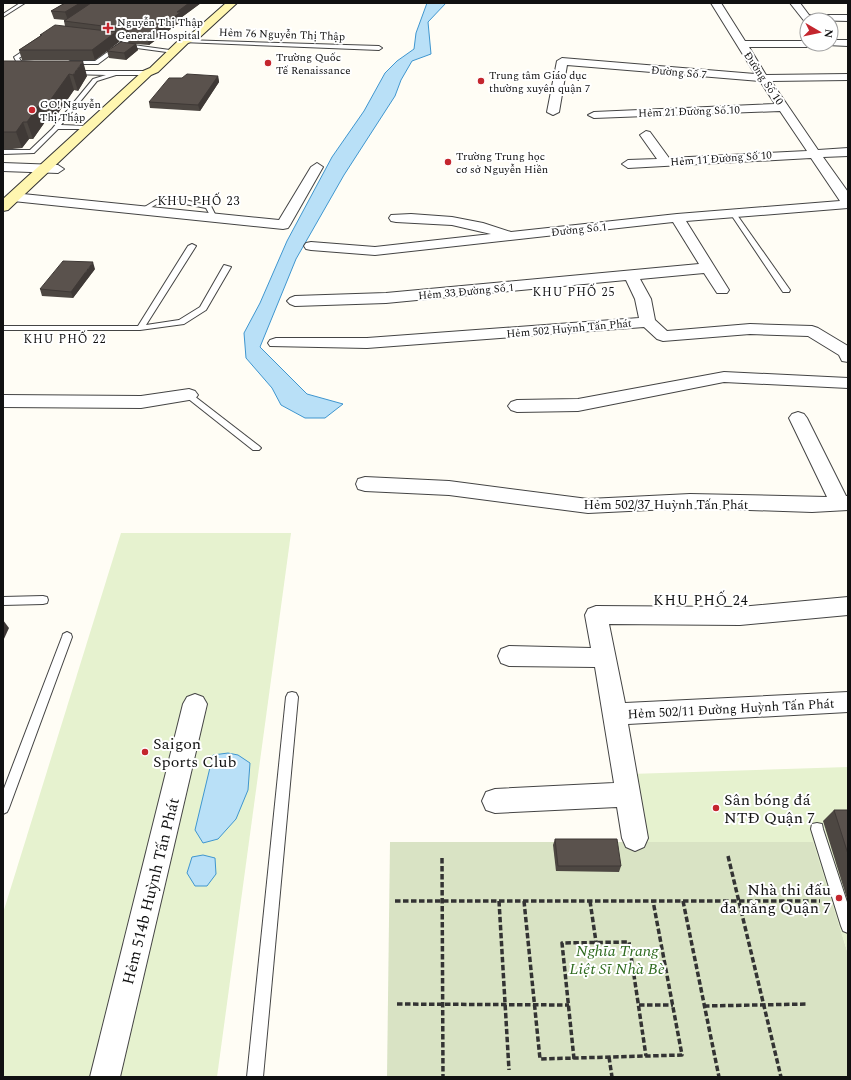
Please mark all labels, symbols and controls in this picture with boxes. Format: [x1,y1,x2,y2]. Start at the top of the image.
north arrow [799,12,839,52]
place label: Nguyễn Thị Thập General Hospital [117,14,203,44]
marker: Nguyễn Thị Thập General Hospital [102,22,114,34]
street label: Hẻm 76 Nguyễn Thị Thập [219,24,345,45]
text: N [819,28,837,39]
street label: Đường Số 10 [739,48,788,109]
place label: Trường Quốc Tế Renaissance [276,49,350,79]
marker: Trường Quốc Tế Renaissance [263,58,273,68]
street label: Đường Số 7 [650,62,708,83]
place label: Trung tâm Giáo dục thường xuyên quận 7 [489,67,591,97]
marker: Trung tâm Giáo dục thường xuyên quận 7 [476,76,486,86]
place label: GO! Nguyễn Thị Thập [40,96,101,126]
street label: Hẻm 21 Đường Số 10 [638,101,741,122]
marker: GO! Nguyễn Thị Thập [27,105,37,115]
street label: Hẻm 11 Đường Số 10 [670,146,773,171]
place label: Trường Trung học cơ sở Nguyễn Hiền [456,148,548,178]
marker: Trường Trung học cơ sở Nguyễn Hiền [443,157,453,167]
district label: KHU PHỐ 23 [157,192,241,211]
street label: Đường Số 1 [550,218,608,241]
street label: Hẻm 33 Đường Số 1 [417,279,515,304]
district label: KHU PHỐ 25 [532,283,616,302]
street label: Hẻm 502 Huỳnh Tấn Phát [506,315,633,342]
district label: KHU PHỐ 22 [23,330,107,349]
street label: Hẻm 502/37 Huỳnh Tấn Phát [584,495,749,515]
district label: KHU PHỐ 24 [653,590,749,611]
street label: Hẻm 502/11 Đường Huỳnh Tấn Phát [627,694,835,724]
place label: Saigon Sports Club [153,732,237,774]
marker: Saigon Sports Club [140,747,150,757]
place label: Sân bóng đá NTĐ Quận 7 [724,788,815,830]
street label: Hẻm 514b Huỳnh Tấn Phát [116,795,186,987]
marker: Sân bóng đá NTĐ Quận 7 [711,803,721,813]
place label: Nhà thi đấu đa năng Quận 7 [720,878,831,920]
marker: Nhà thi đấu đa năng Quận 7 [834,893,844,903]
park label: Nghĩa Trang Liệt Sĩ Nhà Bè [569,939,665,981]

